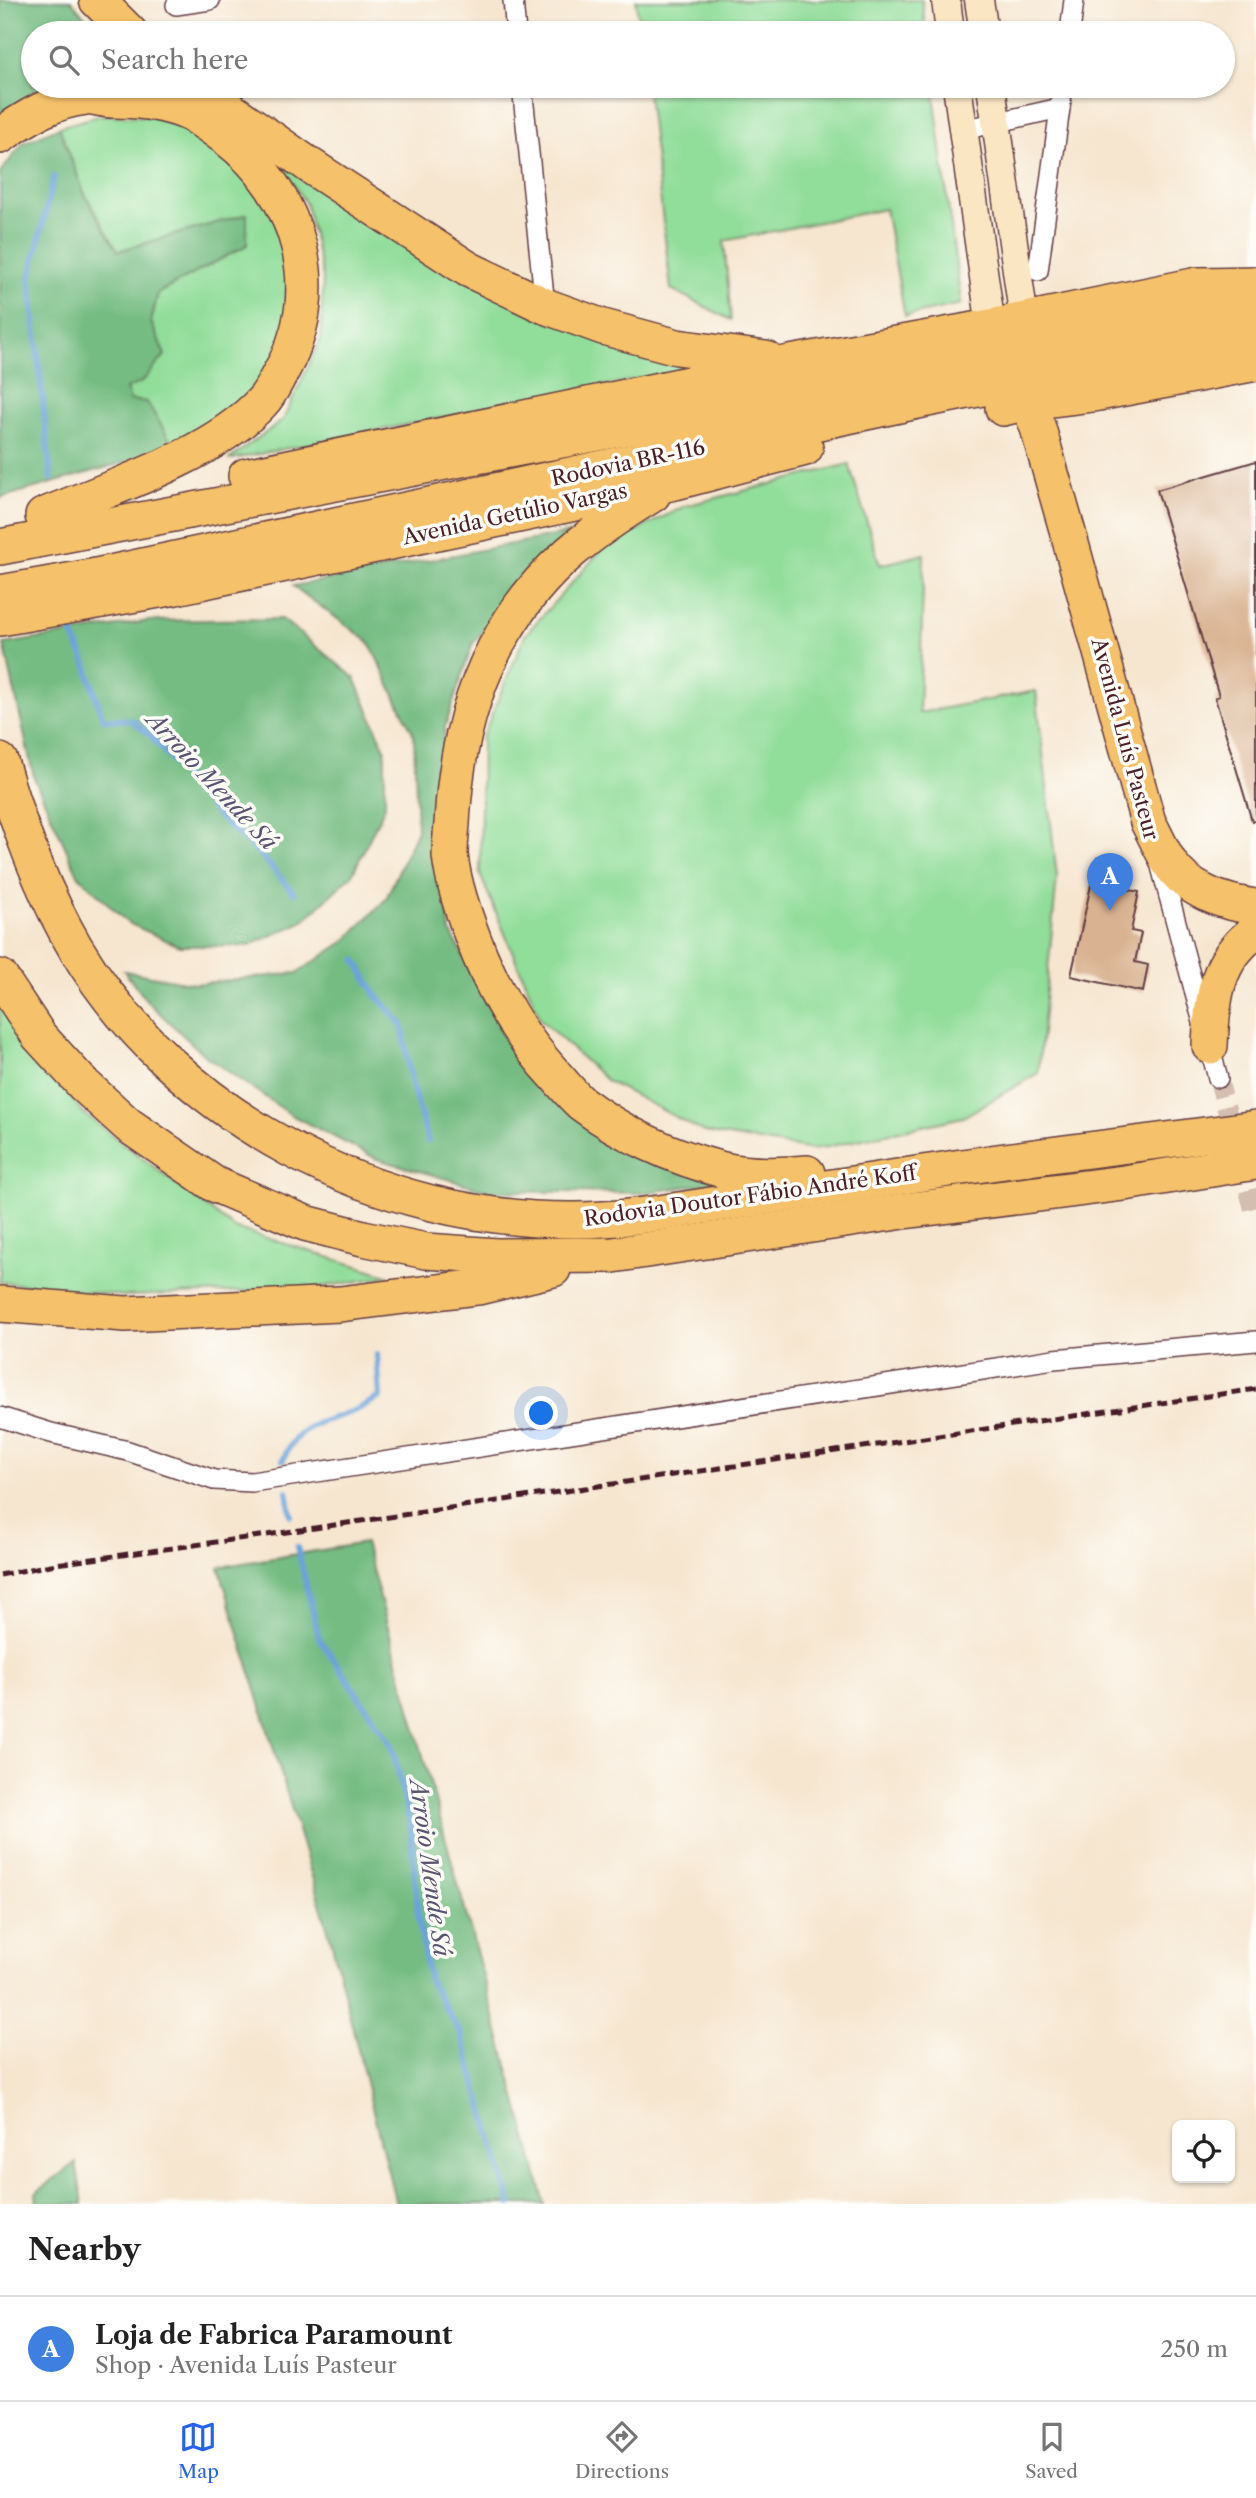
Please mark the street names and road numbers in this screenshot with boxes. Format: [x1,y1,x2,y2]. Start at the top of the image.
street label: Rodovia BR-116 [549,434,707,491]
street label: Avenida Getúlio Vargas [399,477,629,550]
street label: Avenida Luís Pasteur [1086,634,1165,843]
street label: Rodovia Doutor Fábio André Koff [582,1159,920,1231]

